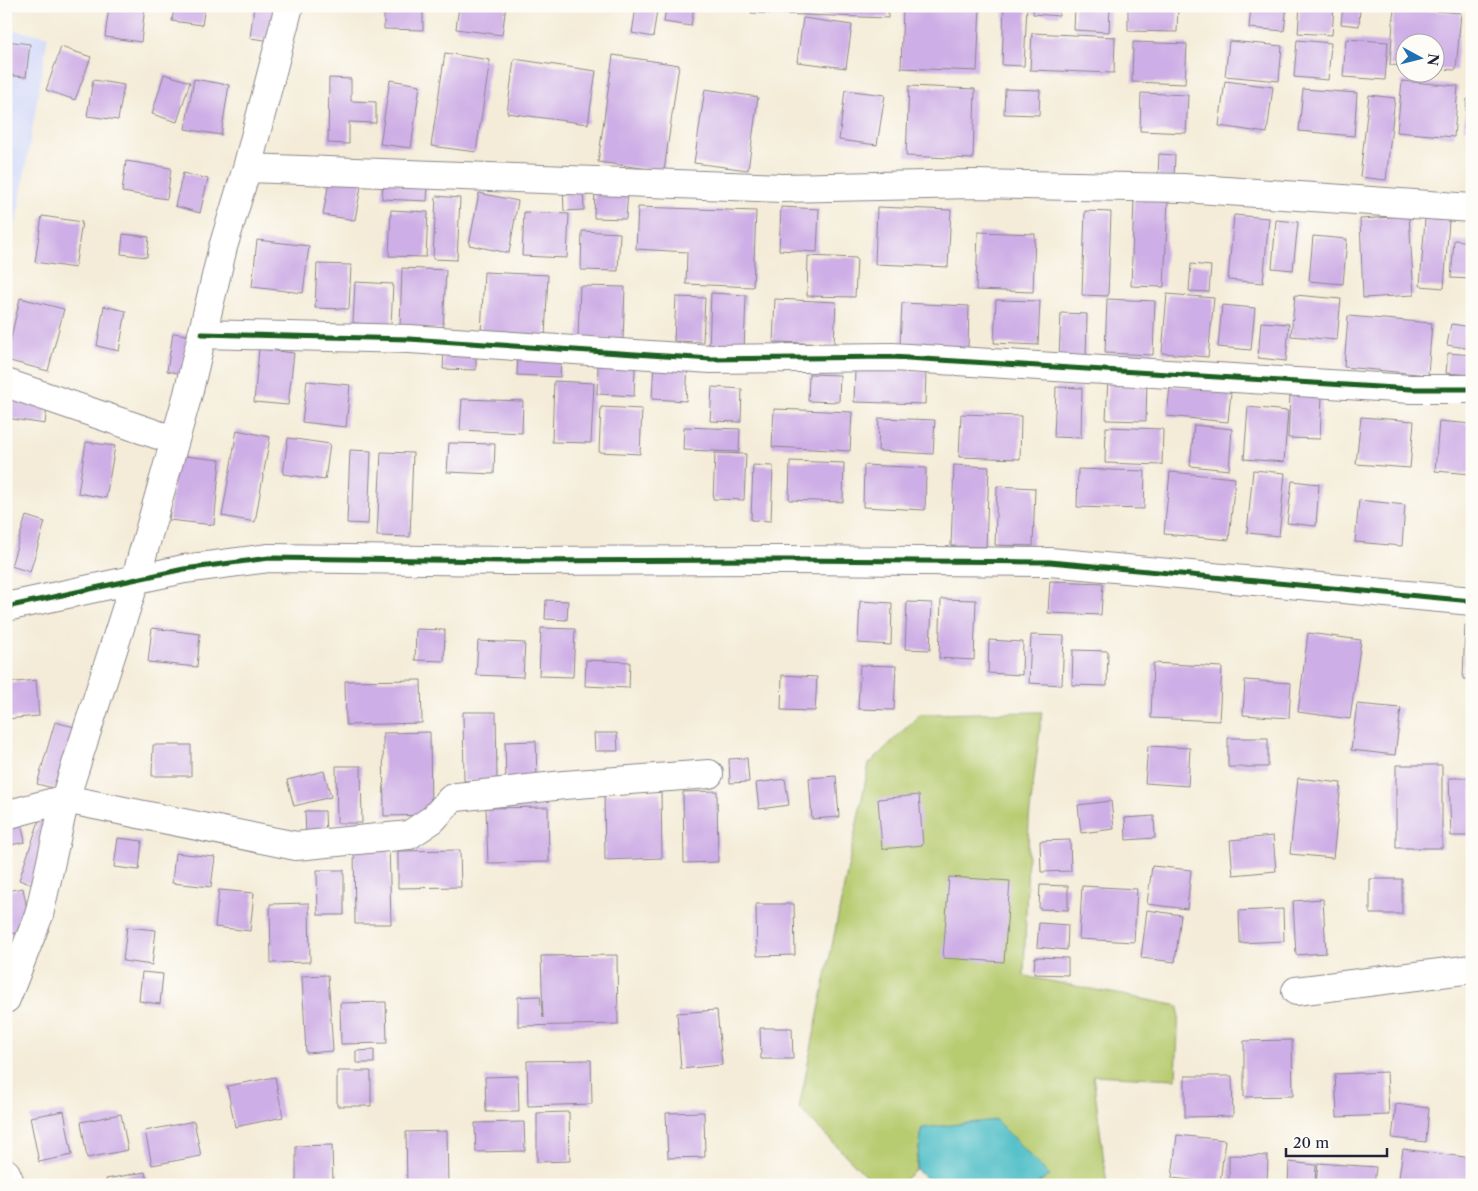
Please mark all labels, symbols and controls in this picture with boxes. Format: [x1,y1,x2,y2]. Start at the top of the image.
north arrow [1396,32,1446,82]
text: N [1423,52,1443,67]
scale bar [1286,1126,1387,1158]
text: 20 m [1293,1133,1329,1152]

